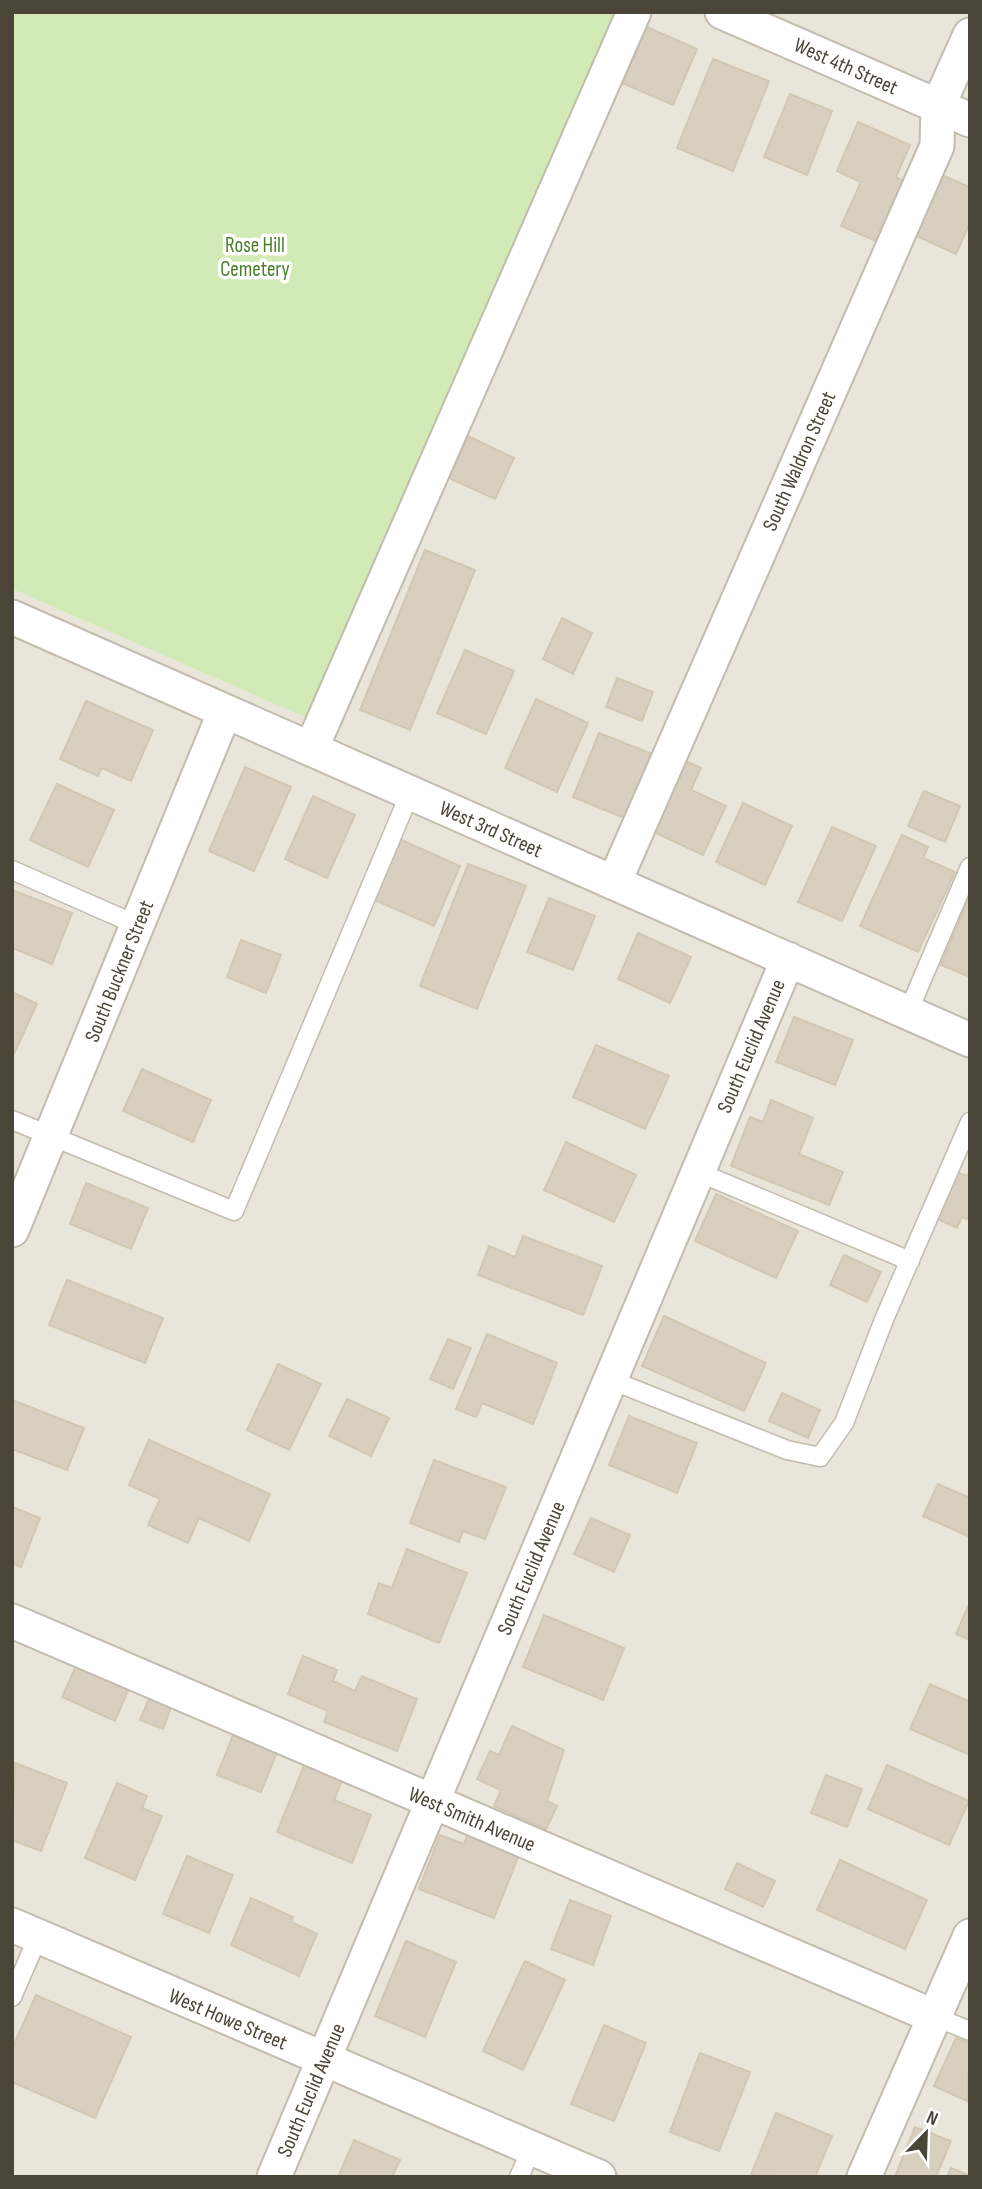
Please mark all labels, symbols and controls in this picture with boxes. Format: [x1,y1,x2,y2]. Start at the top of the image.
street label: West 4th Street [790,32,902,100]
park label: Rose Hill Cemetery [220,233,290,282]
street label: South Waldron Street [758,388,841,535]
street label: West 3rd Street [435,796,546,863]
street label: South Buckner Street [80,897,159,1046]
street label: South Euclid Avenue [712,976,791,1117]
street label: South Euclid Avenue [492,1498,571,1639]
street label: West Smith Avenue [405,1781,539,1857]
street label: West Howe Street [165,1983,291,2056]
street label: South Euclid Avenue [272,2020,351,2161]
north arrow [891,2098,961,2168]
text: N [923,2106,941,2131]

